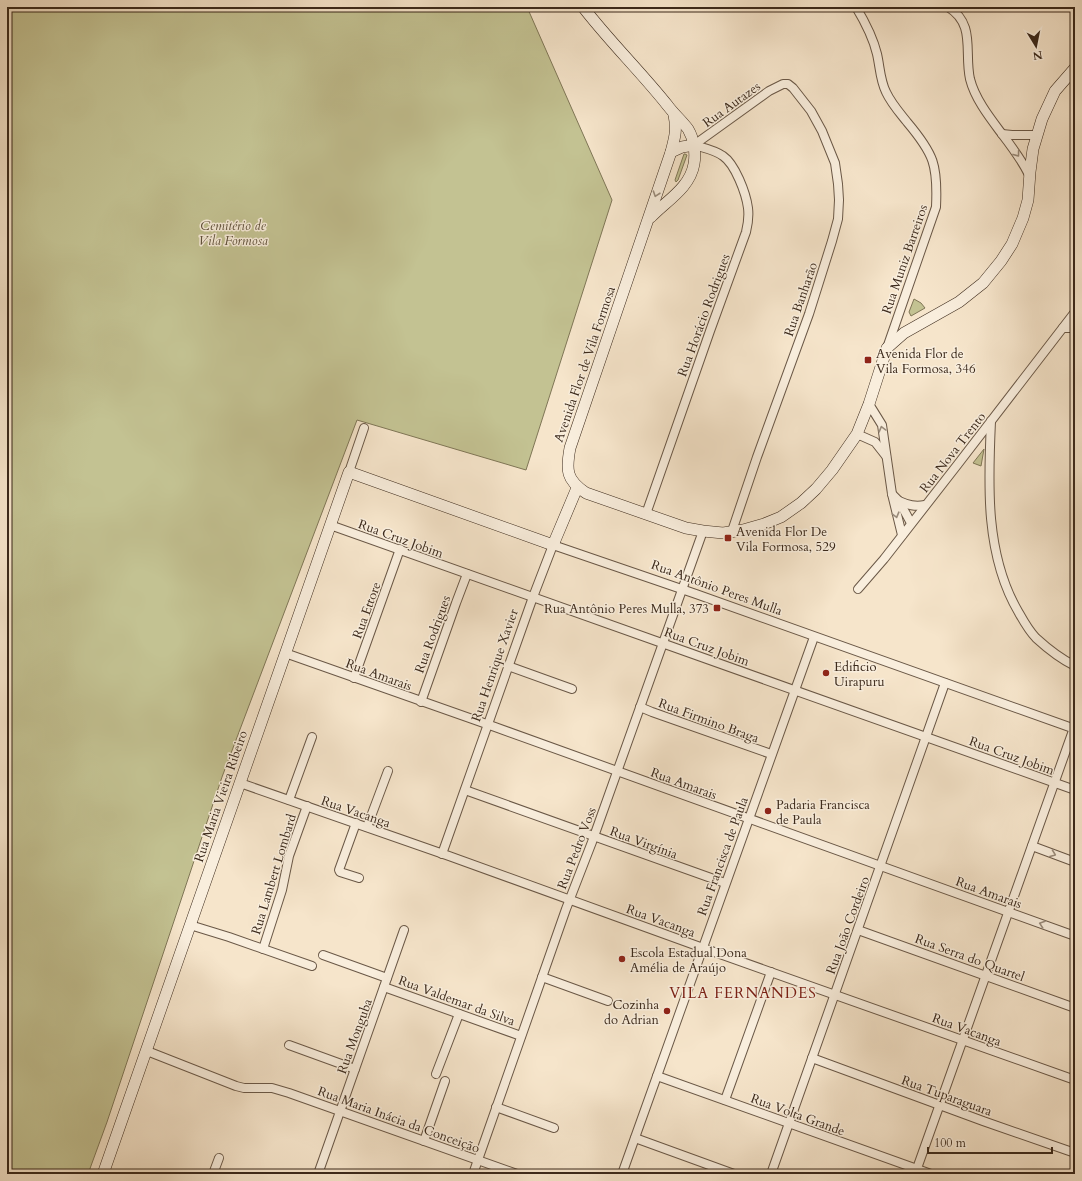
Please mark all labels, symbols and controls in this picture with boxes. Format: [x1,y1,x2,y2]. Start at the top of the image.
north arrow [1016,26,1056,66]
text: N [1031,47,1044,64]
street label: Rua Autazes [699,78,764,132]
one-way arrow [1012,149,1019,156]
one-way arrow [653,191,661,198]
street label: Rua Muniz Barreiros [878,202,932,316]
park label: Cemitério de Vila Formosa [198,217,268,250]
street label: Rua Horácio Rodrigues [673,251,735,379]
street label: Rua Banharão [780,260,822,339]
street label: Avenida Flor de Vila Formosa [550,284,620,445]
place label: Avenida Flor de Vila Formosa, 346 [876,345,976,378]
marker: Avenida Flor de Vila Formosa, 346 [863,355,873,365]
street label: Rua Nova Trento [916,409,990,497]
one-way arrow [878,425,887,432]
one-way arrow [892,511,900,518]
street label: Rua Cruz Jobim [356,515,446,563]
place label: Avenida Flor De Vila Formosa, 529 [736,523,836,556]
marker: Avenida Flor De Vila Formosa, 529 [723,533,733,543]
street label: Rua Antônio Peres Mulla [649,556,785,620]
street label: Rua Ettore [348,579,386,641]
street label: Rua Rodrigues [411,593,455,676]
place label: Rua Antônio Peres Mulla, 373 [544,600,709,618]
marker: Rua Antônio Peres Mulla, 373 [712,603,722,613]
street label: Rua Henrique Xavier [467,606,523,724]
street label: Rua Cruz Jobim [662,623,752,671]
street label: Rua Amarais [343,655,414,695]
place label: Edificio Uirapuru [834,658,885,691]
marker: Edificio Uirapuru [821,668,831,678]
street label: Rua Firmino Braga [656,694,762,748]
street label: Rua Maria Vieira Ribeiro [190,728,252,865]
street label: Rua Cruz Jobim [967,732,1057,780]
street label: Rua Amarais [648,764,719,804]
street label: Rua Vacanga [319,792,393,832]
street label: Rua Francisca de Paula [693,794,753,918]
place label: Padaria Francisca de Paula [776,796,870,829]
street label: Rua Pedro Voss [553,805,601,892]
marker: Padaria Francisca de Paula [763,806,773,816]
street label: Rua Lambert Lombard [247,812,301,937]
street label: Rua Virgínia [607,822,680,864]
one-way arrow [1050,850,1057,858]
street label: Rua Amarais [953,873,1024,913]
street label: Rua João Cordeiro [822,874,874,977]
street label: Rua Vacanga [624,900,698,942]
one-way arrow [1038,920,1045,928]
street label: Rua Serra do Quartel [912,930,1028,986]
place label: Escola Estadual Dona Amélia de Araújo [630,944,747,977]
marker: Escola Estadual Dona Amélia de Araújo [617,954,627,964]
street label: Rua Valdemar da Silva [396,971,518,1031]
district label: VILA FERNANDES [669,983,817,1003]
street label: Rua Monguba [333,996,377,1077]
place label: Cozinha do Adrian [604,996,660,1029]
marker: Cozinha do Adrian [662,1006,672,1016]
street label: Rua Vacanga [930,1009,1004,1051]
street label: Rua Tuparaguara [899,1071,995,1121]
street label: Rua Maria Inácia da Conceição [315,1082,482,1158]
street label: Rua Volta Grande [748,1090,847,1140]
scale bar [928,1129,1052,1155]
text: 100 m [934,1135,967,1151]

